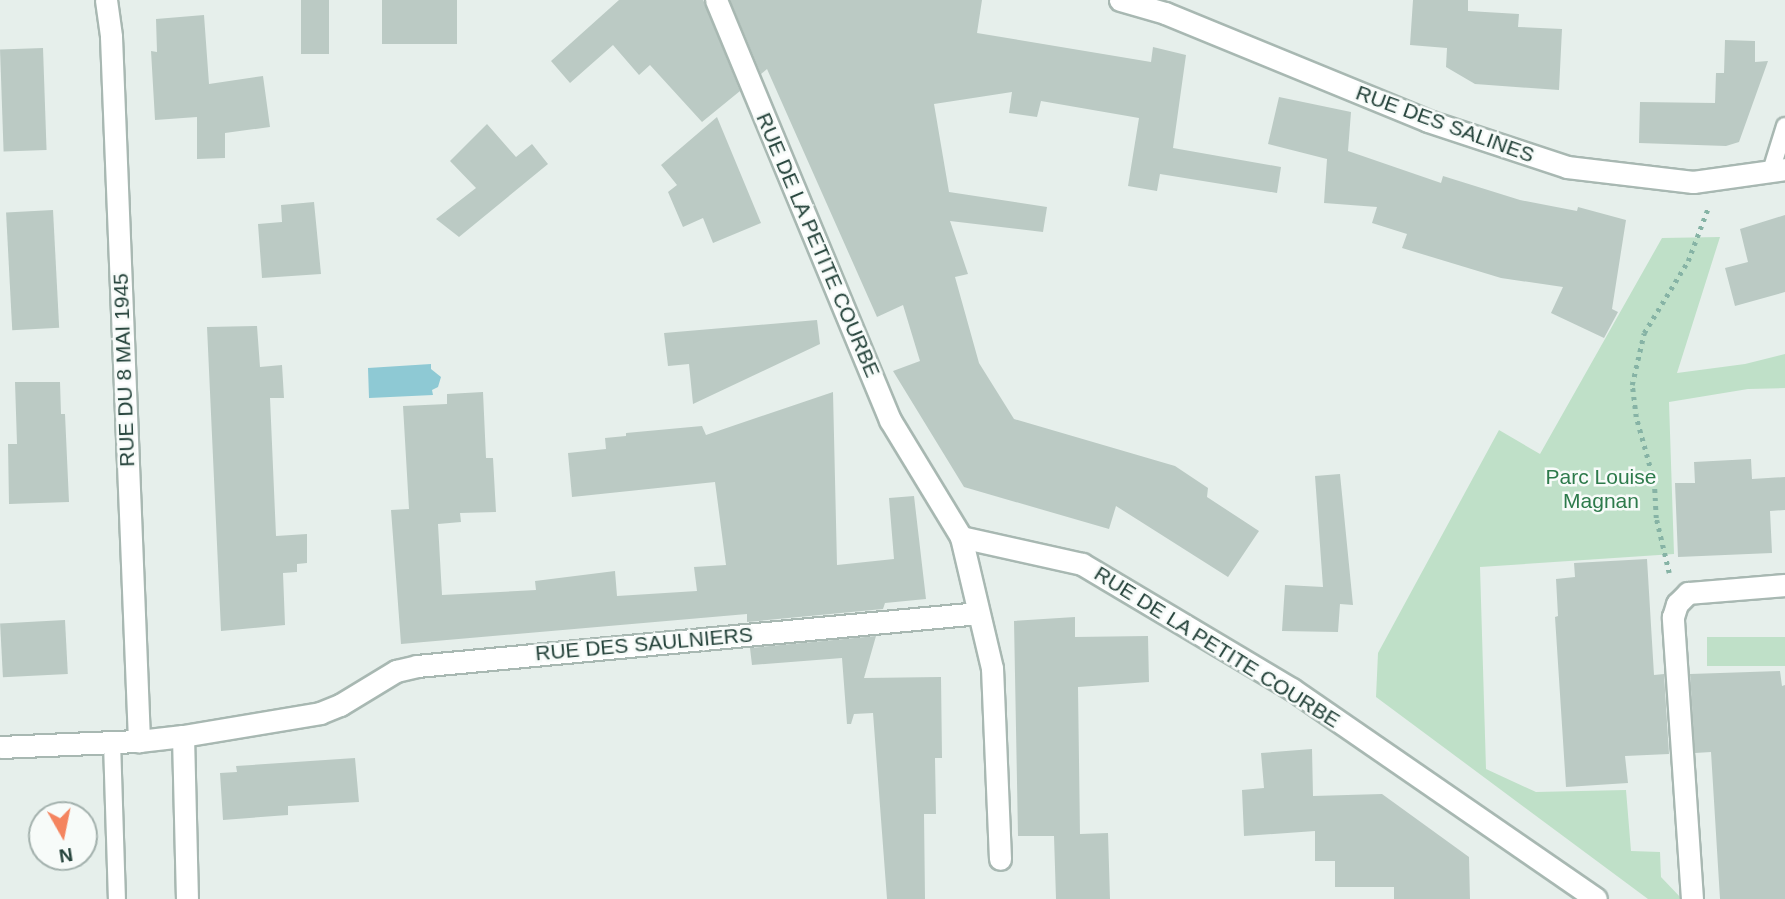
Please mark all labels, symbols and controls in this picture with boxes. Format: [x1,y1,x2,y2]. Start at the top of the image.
street label: RUE DES SALINES [1352,80,1538,168]
street label: RUE DE LA PETITE COURBE [751,108,885,382]
street label: RUE DU 8 MAI 1945 [108,273,140,467]
park label: Parc Louise Magnan [1546,464,1656,514]
street label: RUE DE LA PETITE COURBE [1089,561,1345,733]
street label: RUE DES SAULNIERS [534,622,754,666]
north arrow [28,801,98,871]
text: N [58,844,74,867]

